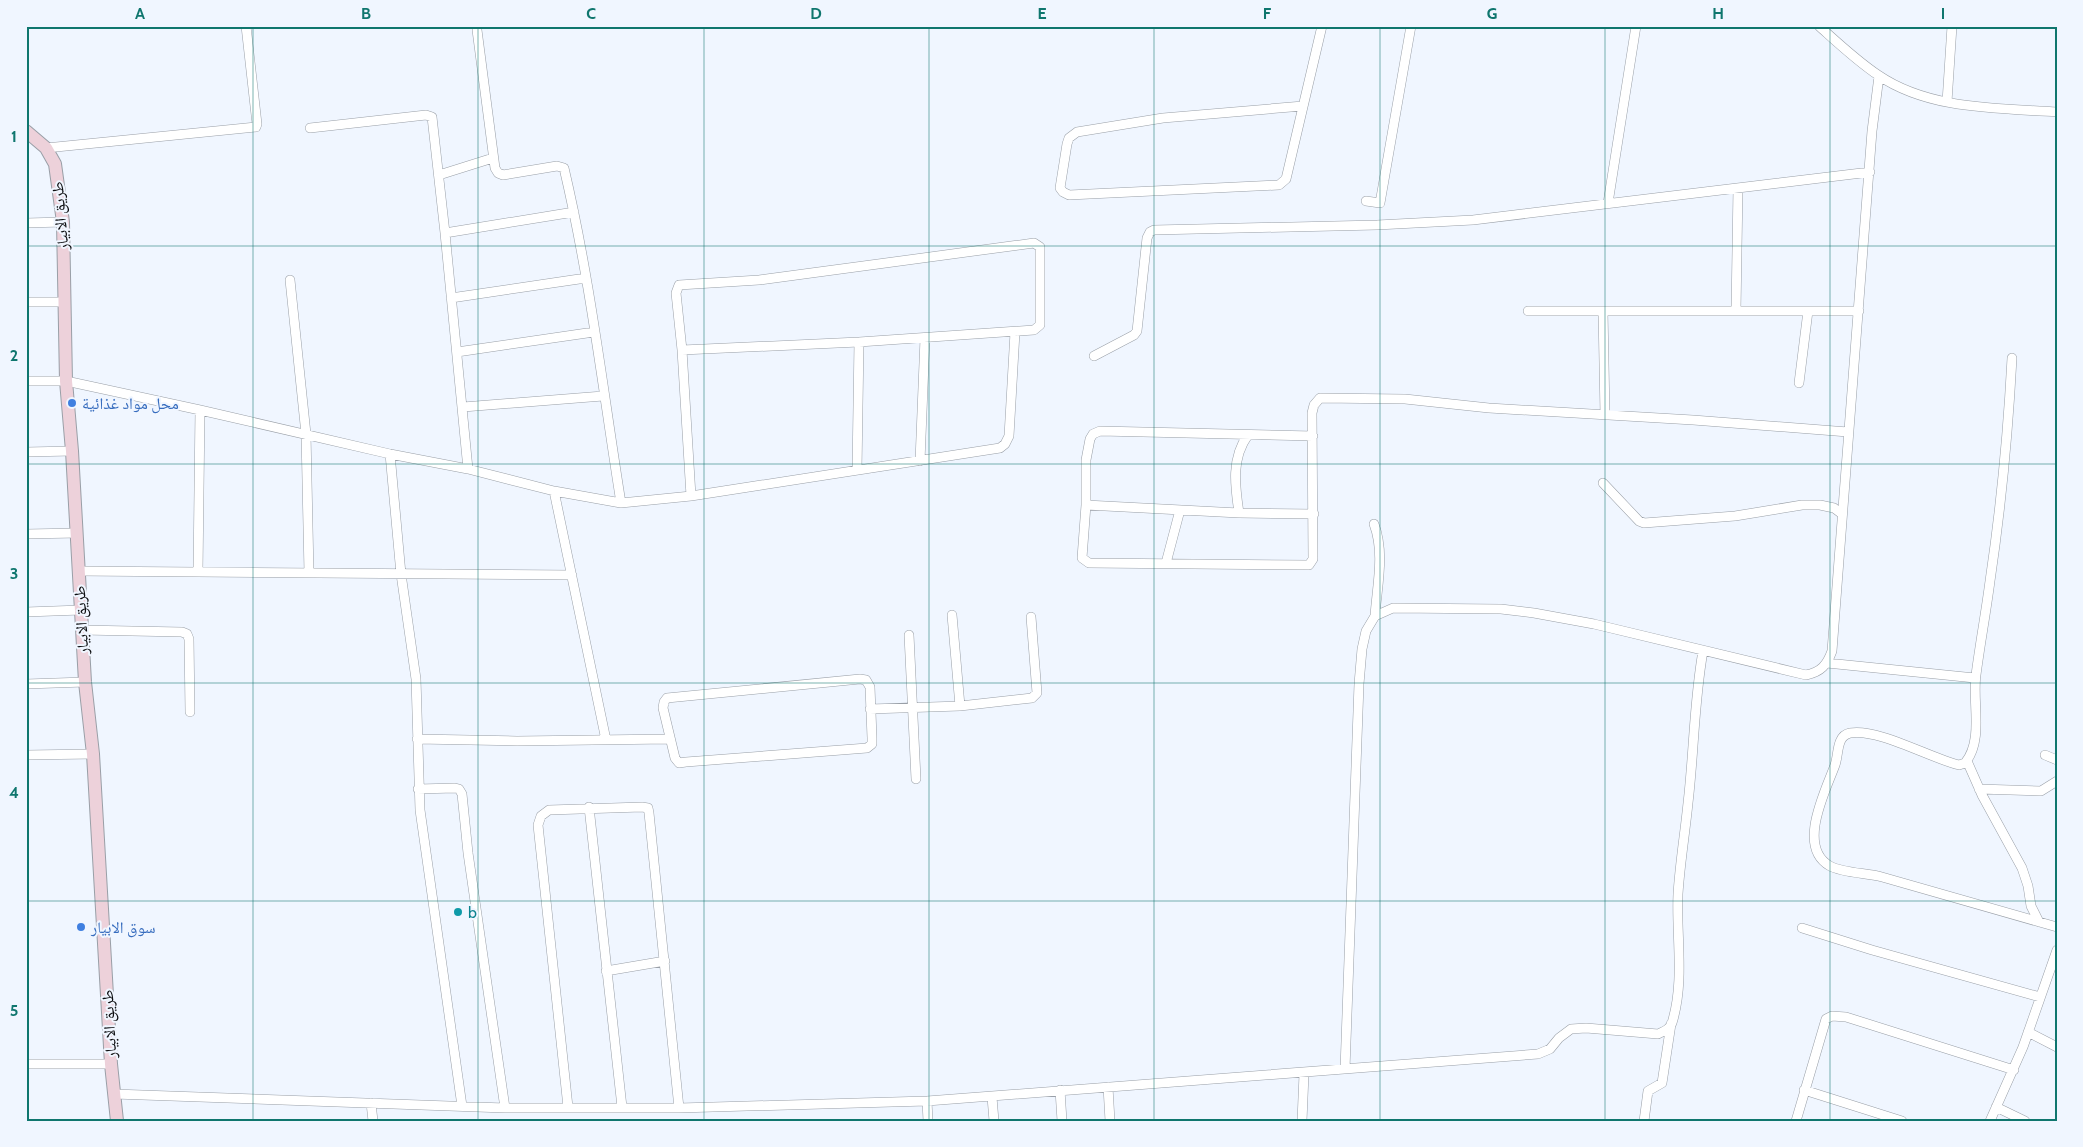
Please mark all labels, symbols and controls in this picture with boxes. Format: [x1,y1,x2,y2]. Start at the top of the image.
text: A [135,4,145,23]
text: B [361,4,371,23]
text: C [586,4,596,23]
text: D [810,4,822,23]
text: E [1037,4,1047,23]
text: F [1263,4,1272,23]
text: G [1487,4,1497,23]
text: H [1712,4,1724,23]
text: I [1941,4,1945,23]
text: 1 [11,127,17,146]
street label: طريق الابيار [48,181,74,252]
text: 2 [10,346,18,365]
place label: محل مواد غذائية [82,394,179,414]
marker: محل مواد غذائية [66,397,78,409]
text: 3 [10,564,18,583]
street label: طريق الابيار [70,585,93,656]
text: 4 [9,783,19,802]
place label: b [468,903,477,922]
marker: b [452,906,464,918]
place label: سوق الابيار [90,918,155,938]
marker: سوق الابيار [75,921,87,933]
street label: طريق الابيار [98,989,121,1060]
text: 5 [10,1001,18,1020]

